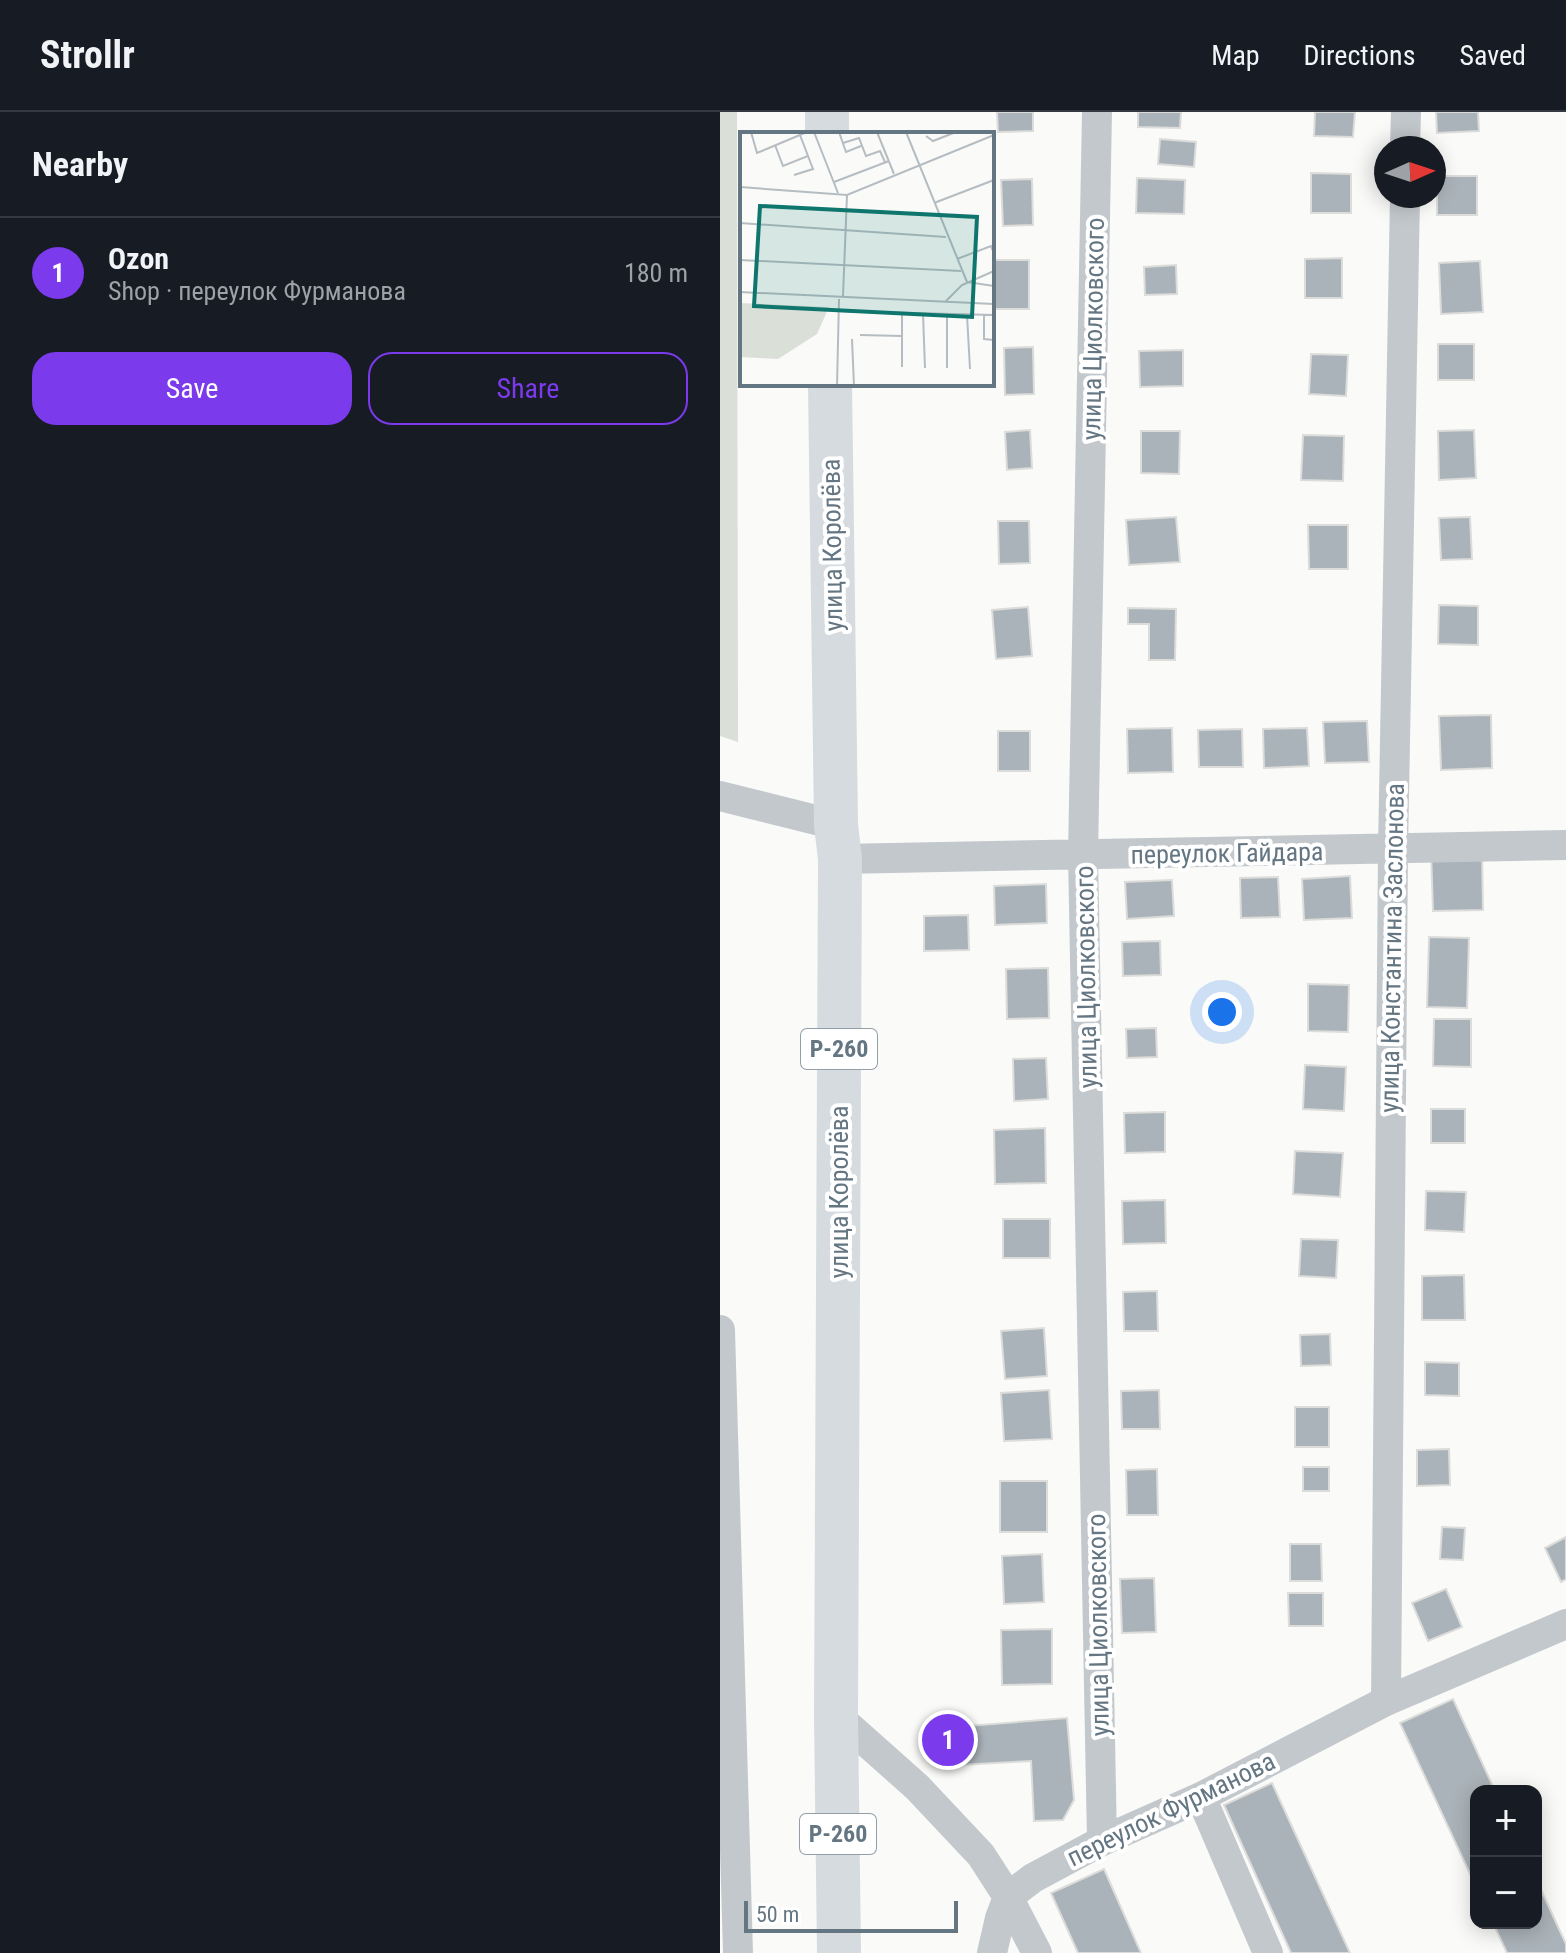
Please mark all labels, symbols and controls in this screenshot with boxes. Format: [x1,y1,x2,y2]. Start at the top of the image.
text: Strollr [40,33,135,77]
text: Map [1211,39,1260,72]
text: Directions [1304,39,1415,72]
text: Saved [1459,39,1526,72]
inset map [740,132,994,386]
north arrow [1374,136,1446,208]
text: Nearby [32,144,128,184]
street label: улица Циолковского [1076,217,1110,441]
text: Ozon [108,241,169,276]
text: 1 [51,258,65,288]
text: 180 m [624,258,688,288]
text: Shop · переулок Фурманова [108,276,406,306]
button: Save [32,352,352,425]
button: Share [368,352,688,425]
street label: улица Королёва [815,458,849,632]
street label: улица Константина Заслонова [1374,783,1410,1113]
street label: переулок Гайдара [1130,836,1324,870]
street label: улица Циолковского [1069,865,1103,1089]
your location [1202,992,1242,1032]
road number: Р-260 [801,1029,877,1069]
street label: улица Королёва [824,1106,854,1278]
street label: улица Циолковского [1081,1513,1115,1737]
pin: 1 [922,1710,974,1770]
street label: переулок Фурманова [1062,1746,1280,1872]
map controls [1470,1785,1542,1929]
button: + [1470,1785,1542,1857]
road number: Р-260 [800,1814,876,1854]
button: − [1470,1857,1542,1929]
scale bar [744,1897,958,1933]
text: 50 m [756,1902,799,1927]

